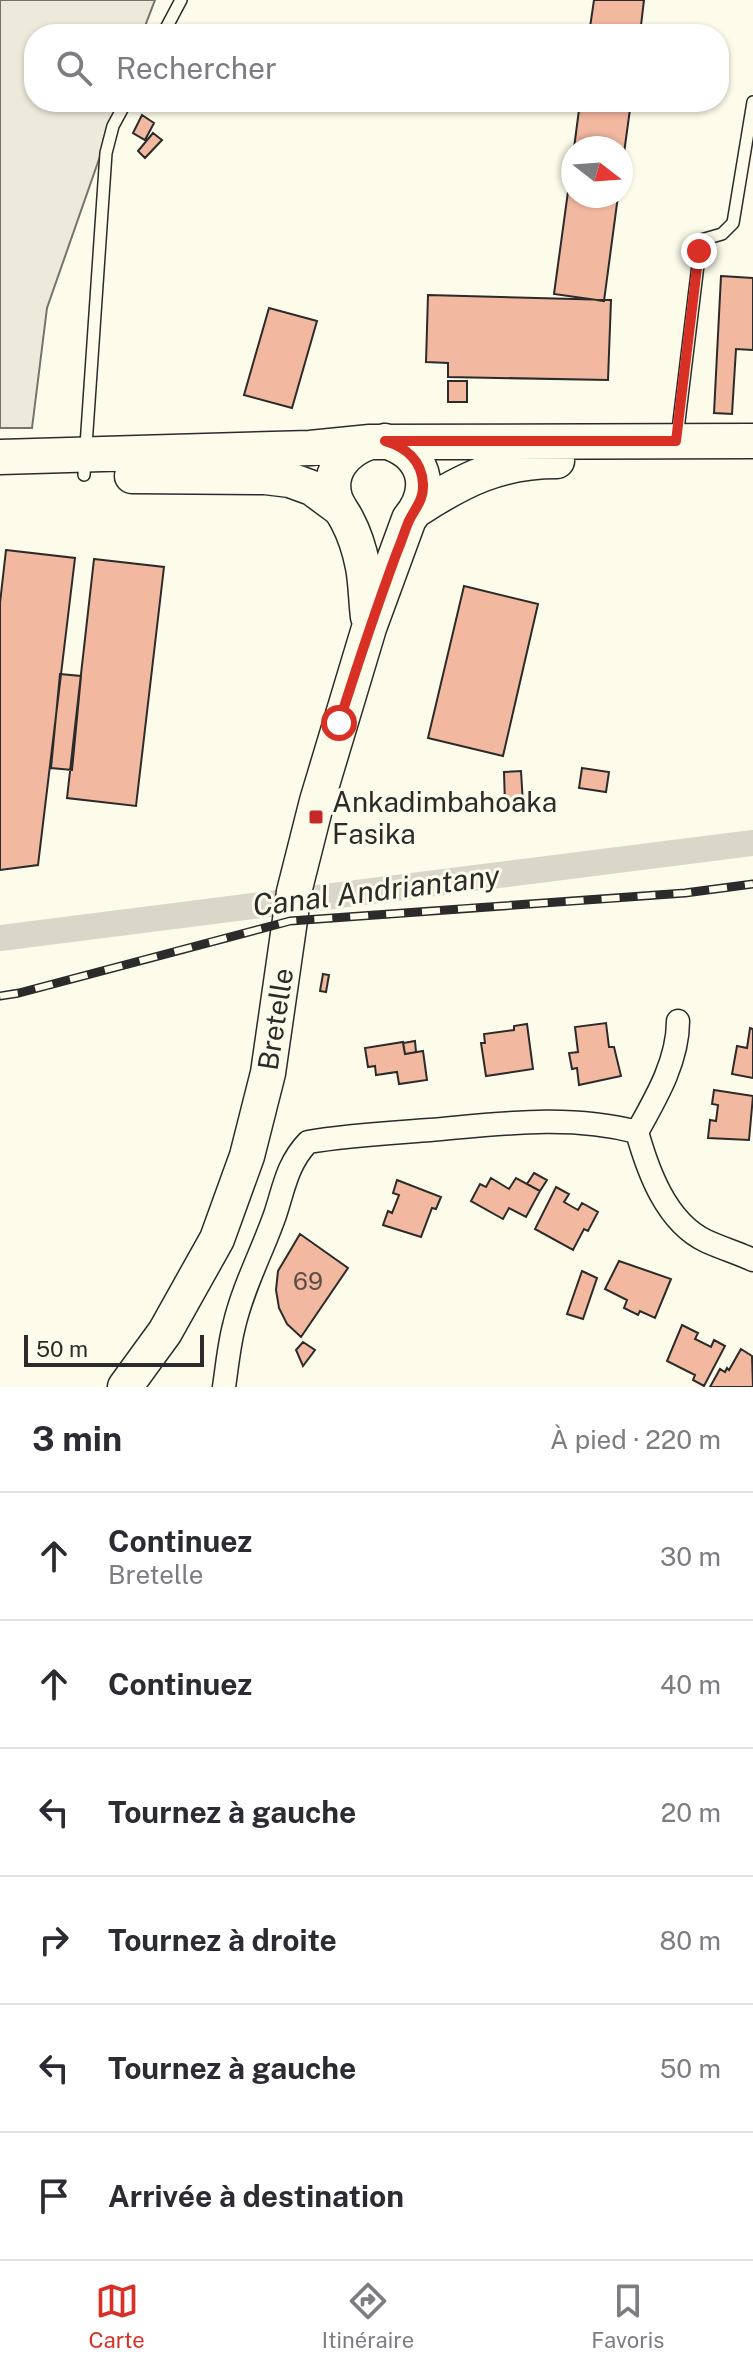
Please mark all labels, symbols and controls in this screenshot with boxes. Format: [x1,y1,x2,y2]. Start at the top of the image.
search box [24,24,729,112]
icon: search [52,46,96,90]
text: Rechercher [116,50,277,86]
north arrow [561,136,633,208]
route end [681,233,717,269]
route start [321,705,357,741]
place label: Ankadimbahoaka Fasika [332,785,557,850]
marker: Ankadimbahoaka Fasika [307,808,325,826]
water label: Canal Andriantany [250,857,502,923]
street label: Bretelle [251,966,299,1072]
house number: 69 [293,1267,323,1295]
scale bar [24,1331,204,1367]
text: 50 m [36,1336,88,1362]
text: 3 min [32,1419,122,1459]
text: À pied · 220 m [550,1424,721,1455]
text: Continuez [108,1523,252,1559]
icon: ahead [32,1534,76,1578]
text: 30 m [660,1541,721,1572]
text: Bretelle [108,1559,203,1590]
icon: ahead [32,1662,76,1706]
text: Continuez [108,1666,252,1702]
text: 40 m [660,1669,721,1700]
icon: left [32,1790,76,1834]
text: Tournez à gauche [108,1794,356,1830]
text: 20 m [661,1797,721,1828]
icon: right [32,1918,76,1962]
text: Tournez à droite [108,1922,337,1958]
text: 80 m [660,1925,721,1956]
icon: left [32,2046,76,2090]
text: Tournez à gauche [108,2050,356,2086]
text: 50 m [660,2053,721,2084]
icon: arrive [32,2174,76,2218]
text: Arrivée à destination [108,2178,404,2214]
tab: Carte [89,2279,145,2353]
tab: Itinéraire [322,2279,414,2353]
tab: Favoris [591,2279,664,2353]

